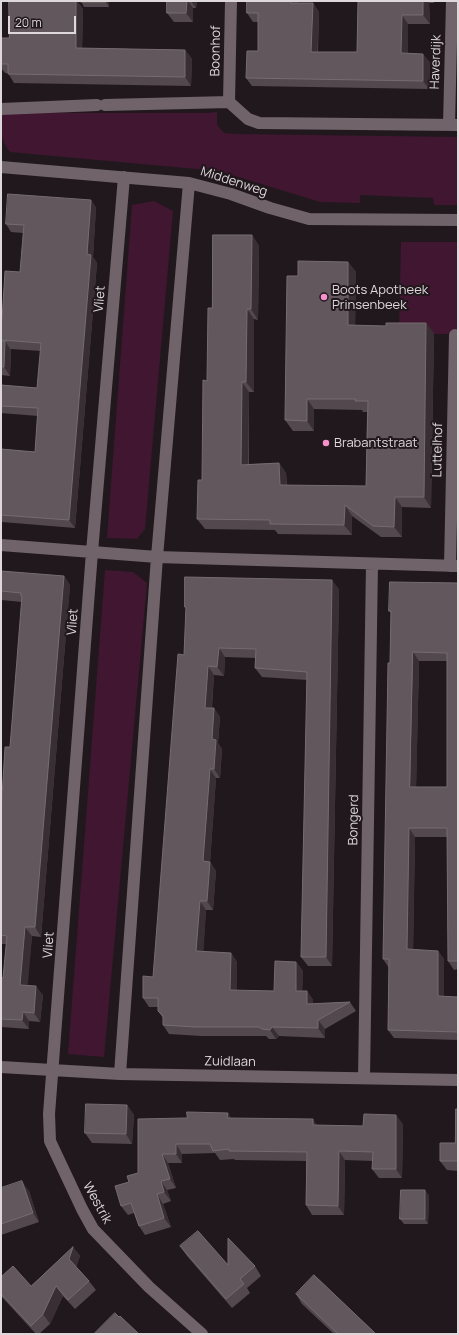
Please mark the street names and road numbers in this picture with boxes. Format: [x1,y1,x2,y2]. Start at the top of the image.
street label: Boonhof [208,25,224,77]
street label: Haverdijk [427,34,445,90]
street label: Middenweg [199,164,269,200]
street label: Vliet [91,285,109,313]
street label: Luttelhof [430,423,446,477]
street label: Vliet [64,608,82,636]
street label: Bongerd [346,794,362,846]
street label: Vliet [40,931,58,959]
street label: Zuidlaan [204,1054,256,1070]
street label: Westrik [79,1179,115,1227]

